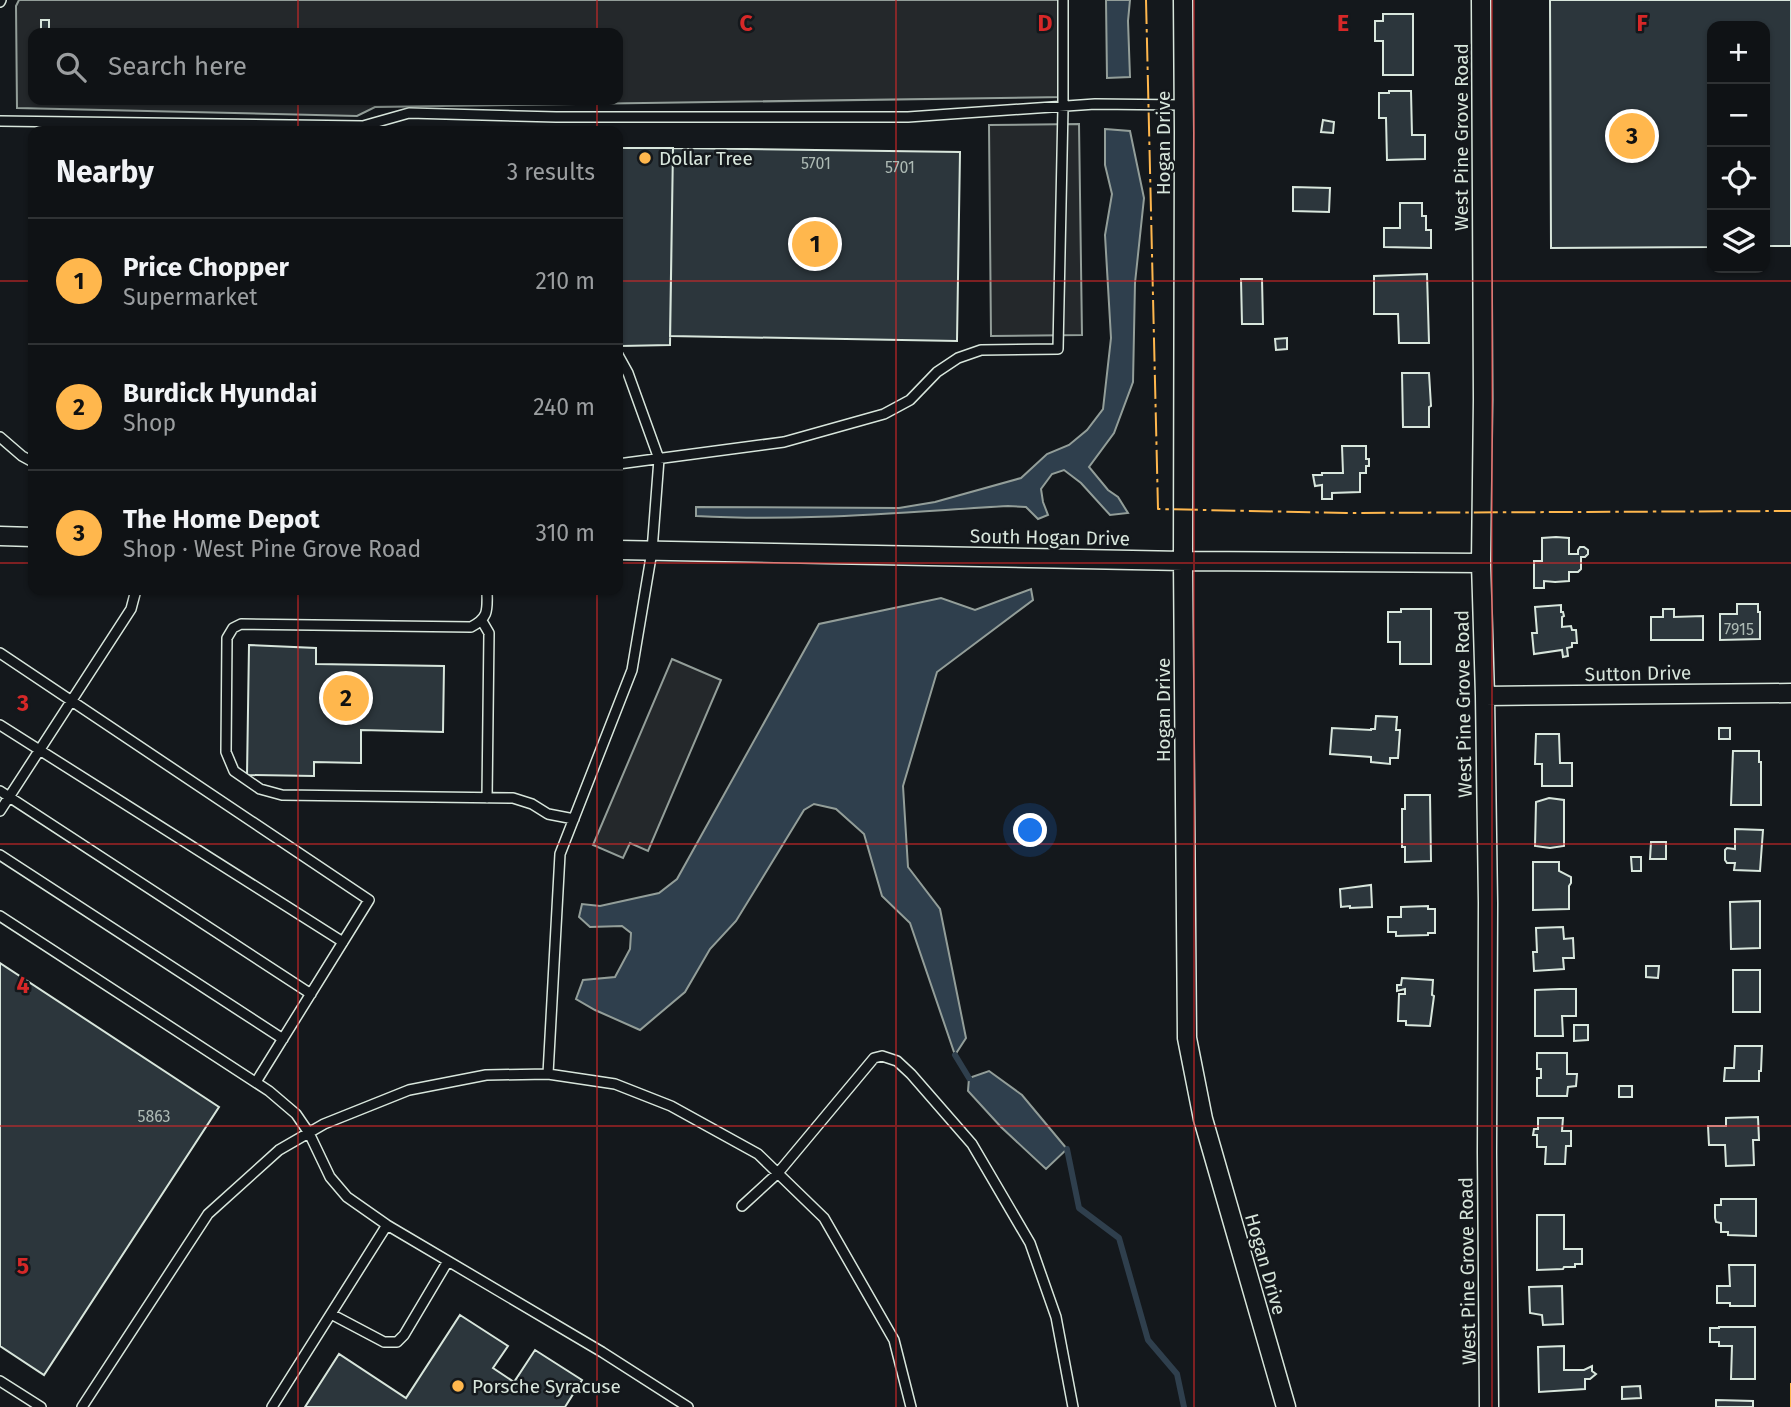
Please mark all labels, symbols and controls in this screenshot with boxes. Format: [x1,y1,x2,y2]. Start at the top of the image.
text: C [739,9,753,37]
text: D [1038,9,1053,37]
text: E [1337,9,1349,37]
text: F [1636,9,1648,37]
map controls [1707,21,1770,273]
button: + [1707,21,1770,84]
search box [28,28,623,105]
street label: West Pine Grove Road [1450,43,1473,231]
icon: search [52,48,90,86]
text: Search here [108,51,247,82]
button: − [1707,84,1770,147]
street label: Hogan Drive [1152,91,1175,195]
pin: 3 [1609,110,1655,162]
place label: Dollar Tree [659,147,753,170]
button: locate [1707,147,1770,210]
marker: Dollar Tree [637,150,653,166]
text: Nearby [56,154,154,190]
house number: 5701 [801,154,831,173]
text: 3 results [507,158,595,186]
house number: 5701 [885,158,915,177]
button: layers [1707,210,1770,273]
pin: 1 [792,218,838,270]
text: Price Chopper [123,252,289,283]
text: 1 [74,267,84,295]
text: 210 m [536,267,595,295]
text: Supermarket [123,283,258,311]
text: Burdick Hyundai [123,378,317,409]
text: 2 [73,393,85,421]
text: 240 m [533,393,595,421]
text: Shop [123,409,176,437]
text: The Home Depot [123,504,320,535]
text: 3 [73,519,85,547]
text: 310 m [535,519,595,547]
street label: South Hogan Drive [970,525,1130,550]
text: Shop · West Pine Grove Road [123,535,421,563]
street label: West Pine Grove Road [1450,610,1477,798]
house number: 7915 [1724,620,1754,639]
street label: Hogan Drive [1152,658,1175,762]
street label: Sutton Drive [1584,661,1692,686]
pin: 2 [323,672,369,724]
text: 3 [16,689,29,717]
your location [1013,813,1047,847]
text: 4 [17,971,30,999]
house number: 5863 [137,1107,171,1126]
street label: West Pine Grove Road [1454,1177,1481,1365]
street label: Hogan Drive [1240,1211,1291,1318]
text: 5 [17,1252,29,1280]
place label: Porsche Syracuse [472,1375,621,1398]
marker: Porsche Syracuse [450,1378,466,1394]

